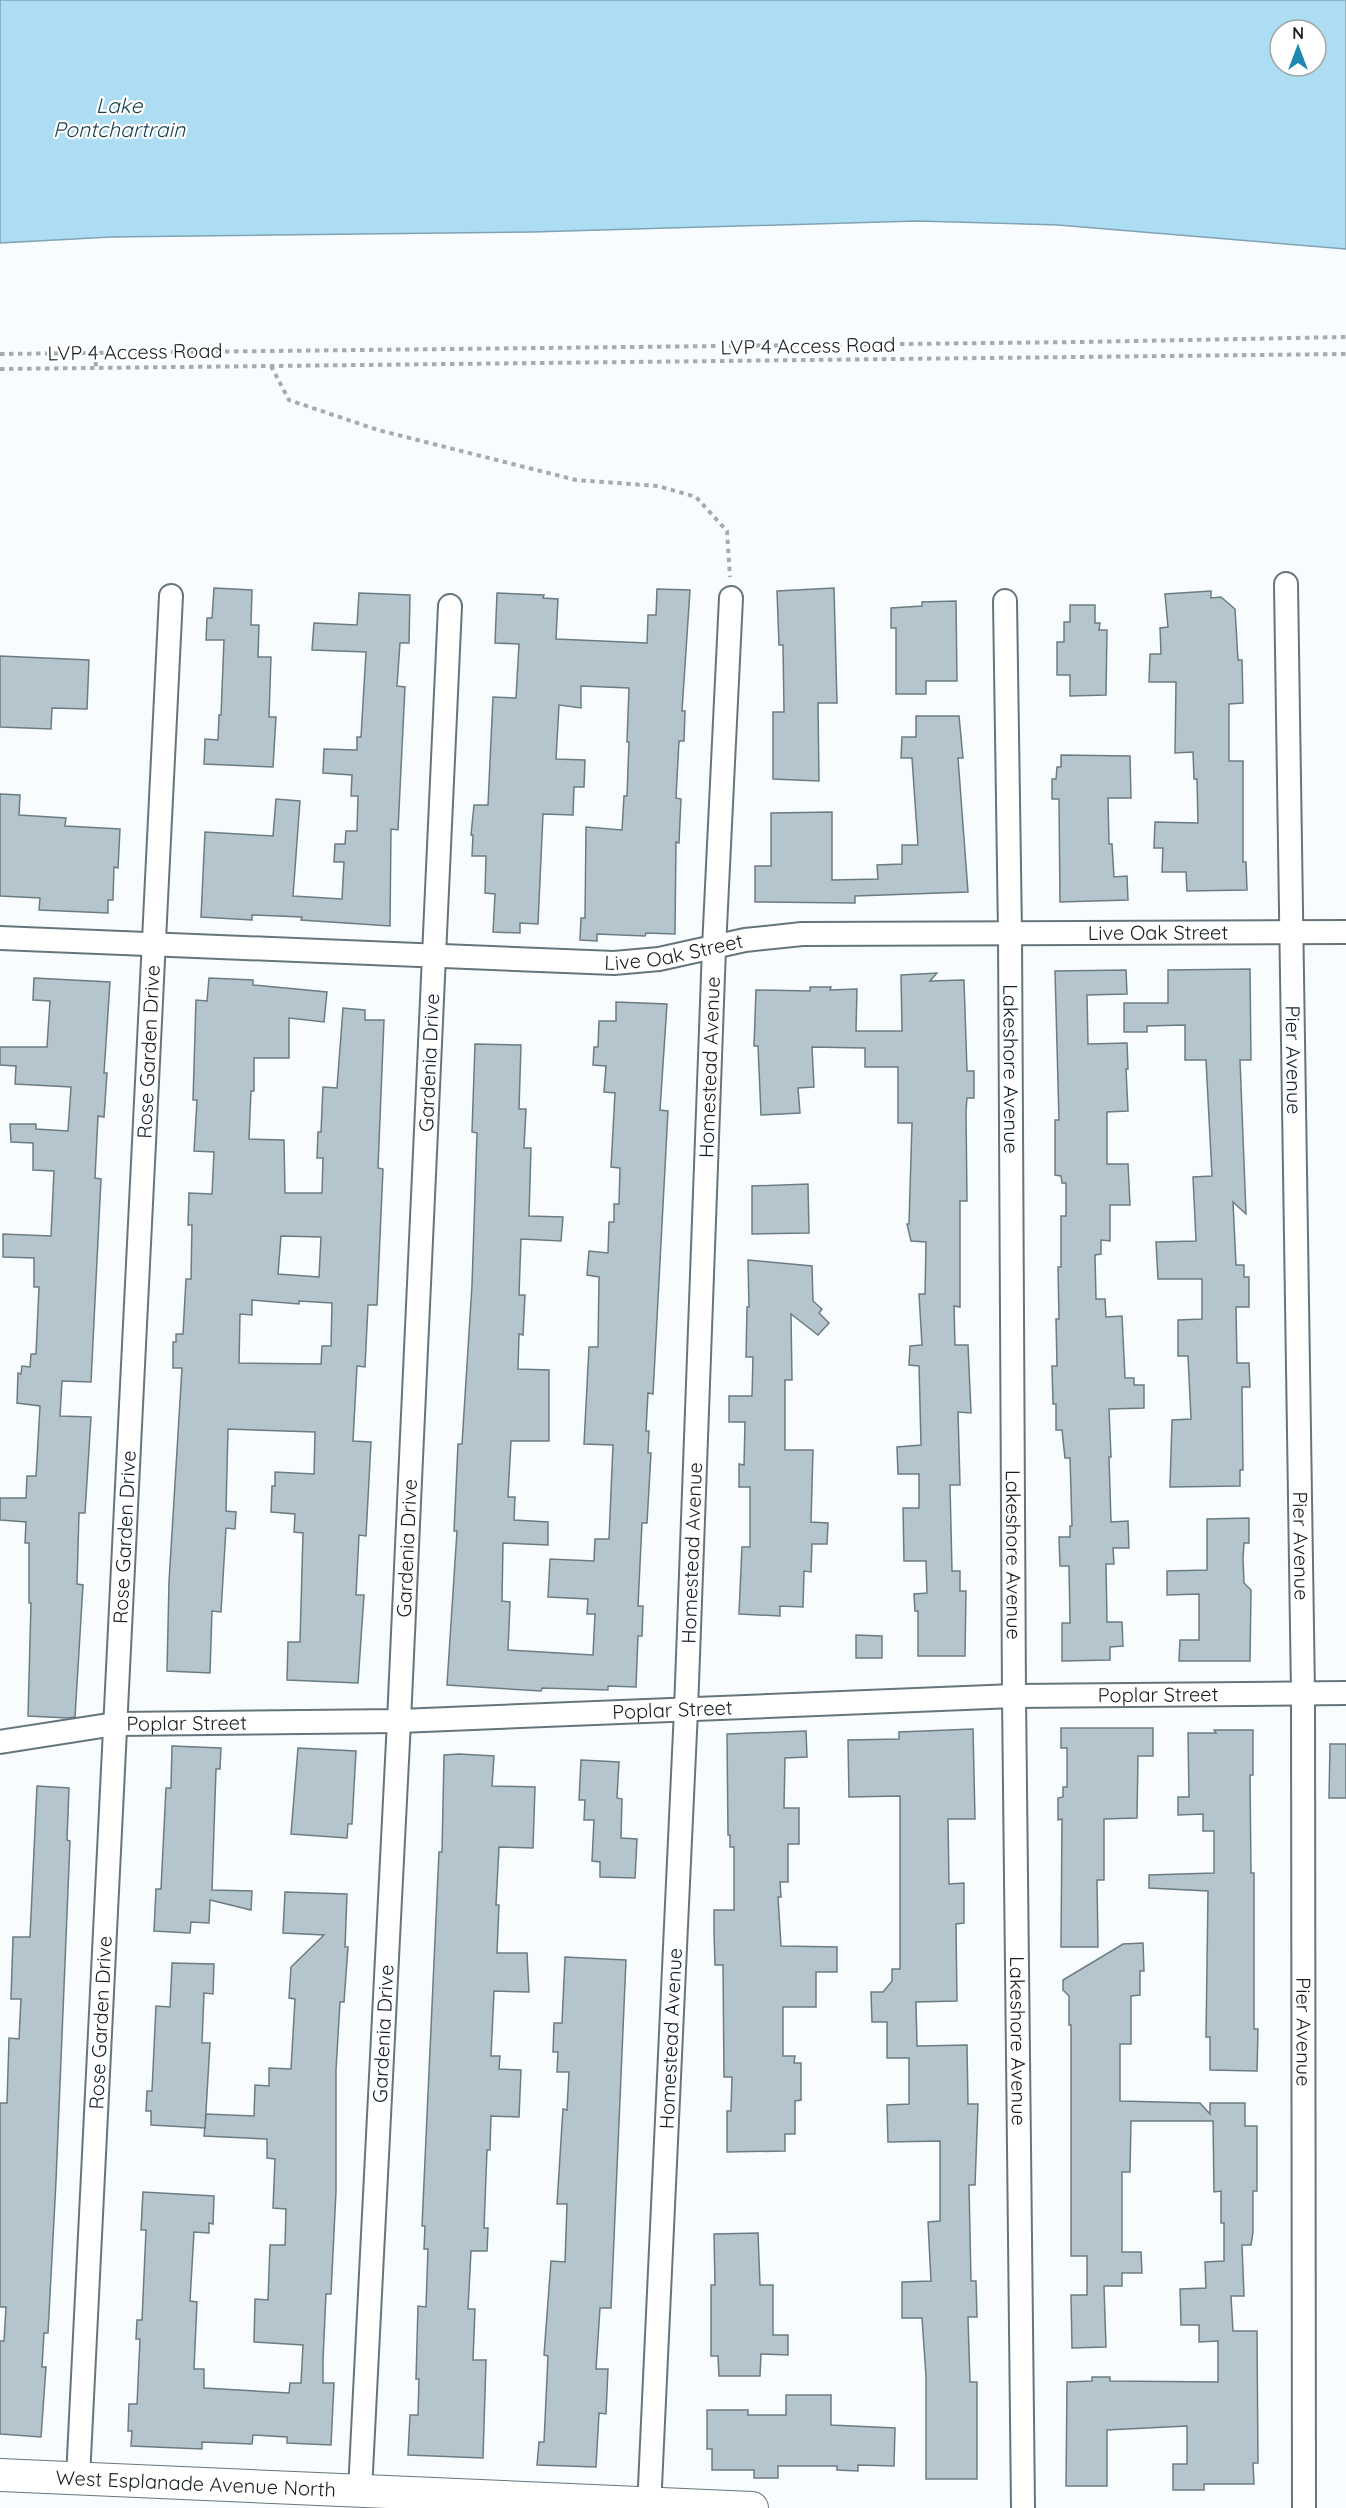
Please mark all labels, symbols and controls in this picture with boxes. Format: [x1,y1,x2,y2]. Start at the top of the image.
north arrow [1268,18,1328,78]
text: N [1292,23,1304,43]
water label: Lake Pontchartrain [53,92,186,142]
street label: LVP 4 Access Road [720,331,896,360]
street label: LVP 4 Access Road [47,337,223,366]
street label: Live Oak Street [1088,919,1228,945]
street label: Live Oak Street [604,928,745,975]
street label: Rose Garden Drive [131,964,165,1139]
street label: Homestead Avenue [693,976,725,1159]
street label: Lakeshore Avenue [998,984,1024,1154]
street label: Gardenia Drive [413,993,444,1132]
street label: Pier Avenue [1280,1005,1307,1115]
street label: Rose Garden Drive [107,1450,141,1625]
street label: Homestead Avenue [675,1462,707,1644]
street label: Lakeshore Avenue [1001,1470,1027,1640]
street label: Gardenia Drive [391,1478,422,1618]
street label: Pier Avenue [1288,1491,1315,1601]
street label: Poplar Street [1098,1681,1219,1707]
street label: Poplar Street [612,1694,733,1724]
street label: Poplar Street [126,1710,247,1736]
street label: Rose Garden Drive [83,1935,117,2110]
street label: Homestead Avenue [654,1947,687,2130]
street label: Lakeshore Avenue [1005,1956,1032,2126]
street label: Gardenia Drive [367,1964,399,2103]
street label: Pier Avenue [1291,1977,1316,2086]
street label: West Esplanade Avenue North [55,2464,337,2502]

